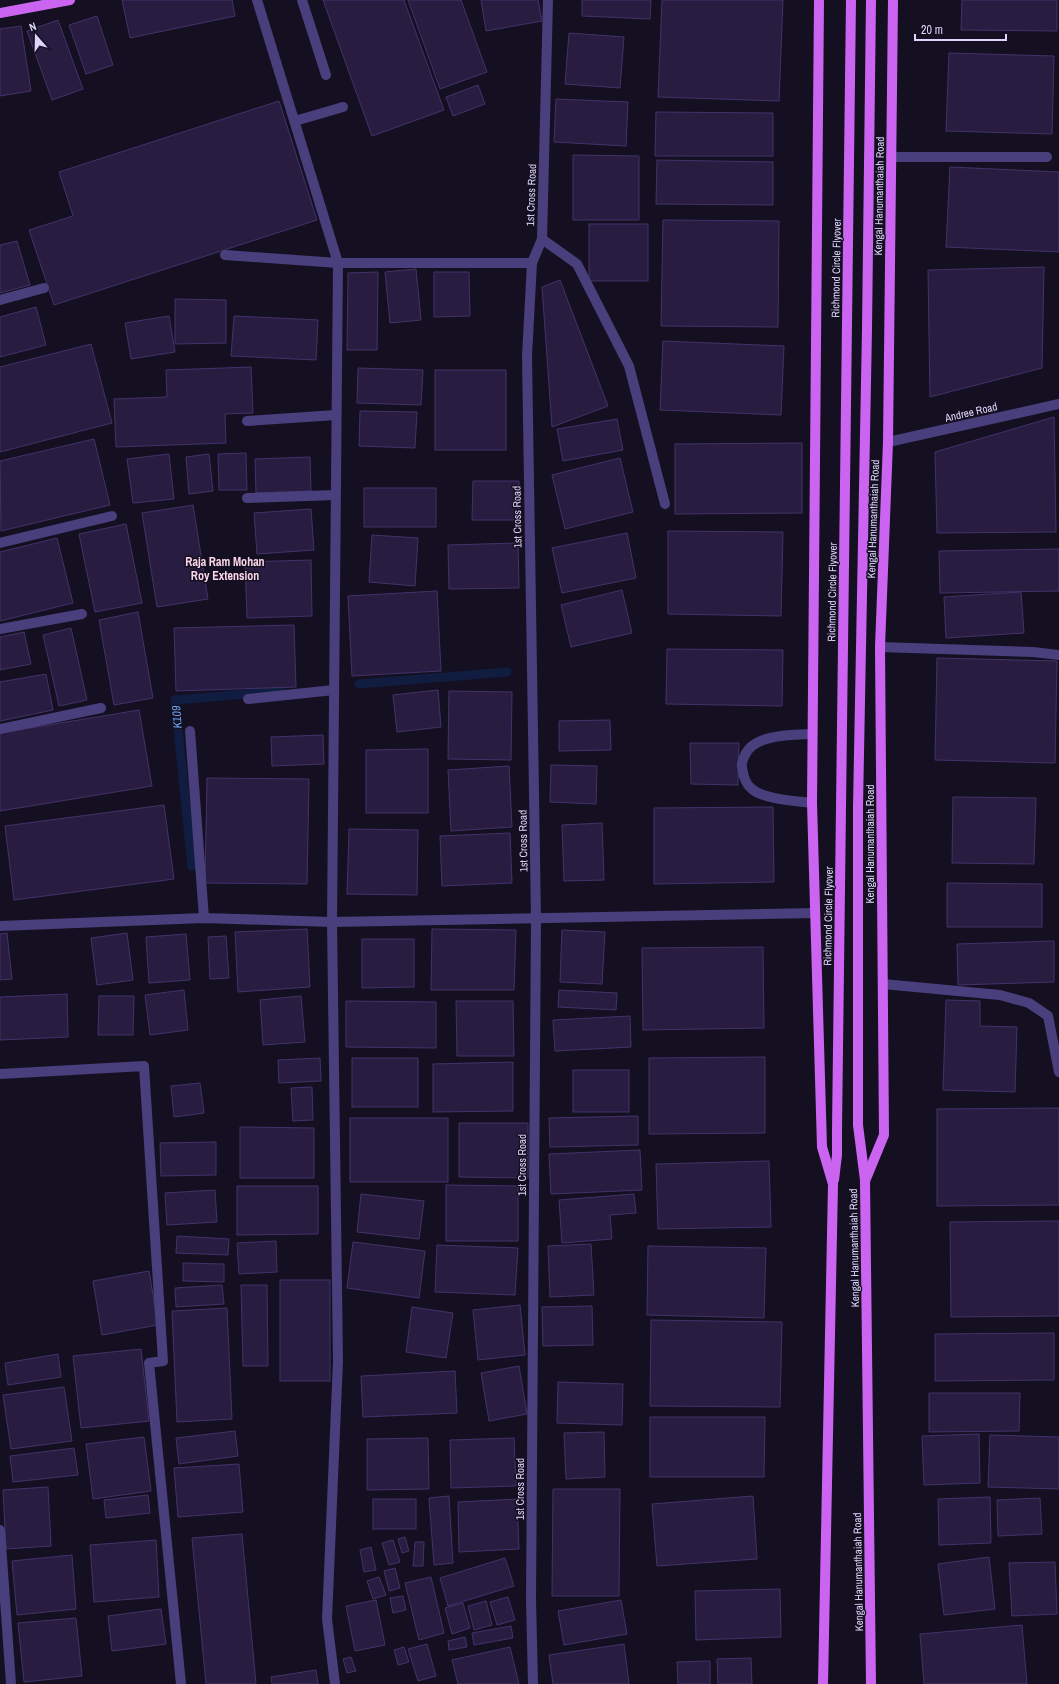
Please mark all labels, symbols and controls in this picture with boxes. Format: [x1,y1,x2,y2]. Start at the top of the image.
north arrow [16,16,56,56]
scale bar [915,16,1006,42]
text: N [27,19,38,34]
text: 20 m [921,22,943,38]
street label: Kengal Hanumanthaiah Road [871,136,887,256]
street label: 1st Cross Road [523,164,539,226]
street label: Richmond Circle Flyover [828,218,844,318]
street label: Andree Road [943,399,998,425]
street label: Kengal Hanumanthaiah Road [864,459,882,579]
street label: 1st Cross Road [509,486,525,548]
street label: Richmond Circle Flyover [824,542,840,642]
district label: Raja Ram Mohan Roy Extension [185,554,265,584]
water label: K109 [168,704,186,729]
street label: Kengal Hanumanthaiah Road [863,785,877,903]
street label: 1st Cross Road [515,810,531,872]
street label: Richmond Circle Flyover [820,866,836,966]
street label: 1st Cross Road [515,1134,529,1196]
street label: Kengal Hanumanthaiah Road [846,1188,862,1308]
street label: 1st Cross Road [513,1458,527,1520]
street label: Kengal Hanumanthaiah Road [850,1512,866,1632]

